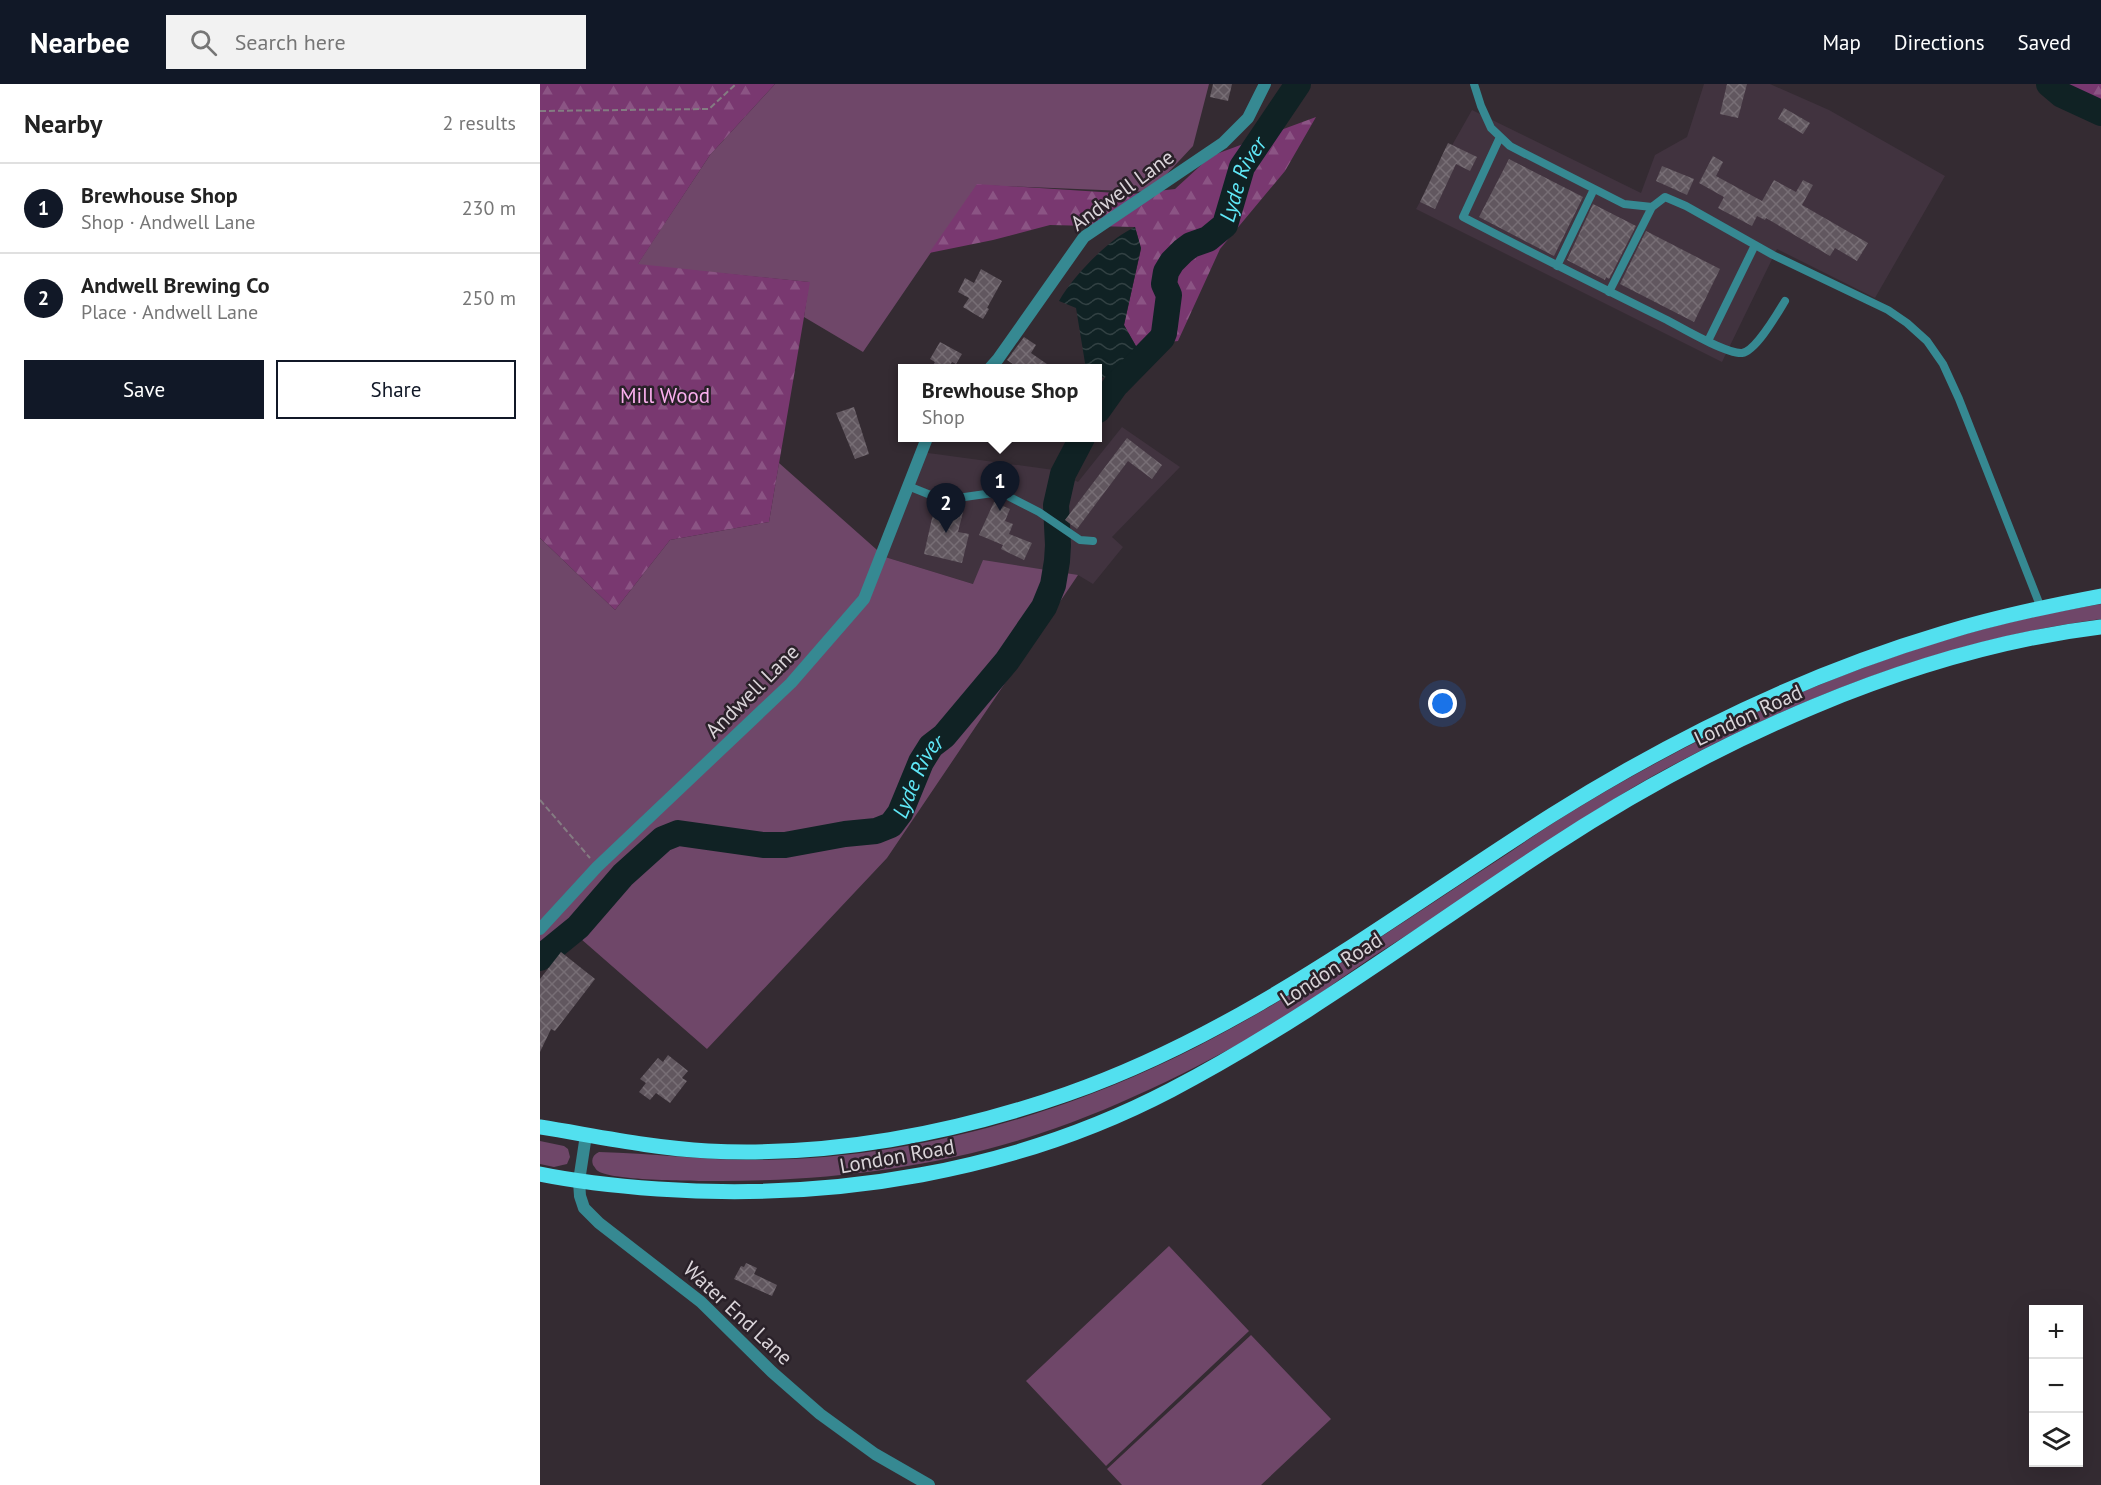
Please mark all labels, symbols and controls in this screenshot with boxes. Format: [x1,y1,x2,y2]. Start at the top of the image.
search box [166,15,586,69]
text: Nearbee [30,24,130,61]
icon: search [187,26,220,59]
text: Search here [235,28,346,56]
text: Map [1822,29,1861,56]
text: Directions [1894,29,1985,56]
text: Saved [2018,29,2071,56]
text: Nearby [24,107,102,140]
text: 2 results [443,110,516,136]
water label: Lyde River [1213,130,1273,225]
street label: Andwell Lane [1065,143,1179,237]
text: Brewhouse Shop [81,181,238,209]
text: 1 [38,195,49,221]
text: 230 m [462,195,516,221]
text: Shop · Andwell Lane [81,209,256,235]
text: Andwell Brewing Co [81,271,269,299]
text: 2 [38,285,49,311]
text: 250 m [462,285,516,311]
text: Place · Andwell Lane [81,299,258,325]
button: Save [24,360,264,419]
button: Share [276,360,516,419]
popup [898,364,1102,442]
text: Brewhouse Shop [922,376,1078,404]
park label: Mill Wood [620,382,710,409]
text: Shop [922,404,965,430]
pin: 1 [980,462,1020,511]
pin: 2 [926,484,966,533]
street label: Andwell Lane [699,638,805,744]
street label: London Road [1690,678,1806,752]
your location [1428,689,1457,718]
water label: Lyde River [886,726,950,822]
street label: London Road [1275,926,1387,1012]
street label: London Road [837,1133,957,1179]
street label: Water End Lane [678,1255,798,1371]
map controls [2029,1305,2083,1467]
button: + [2029,1305,2083,1359]
button: − [2029,1359,2083,1413]
button: layers [2029,1413,2083,1467]

